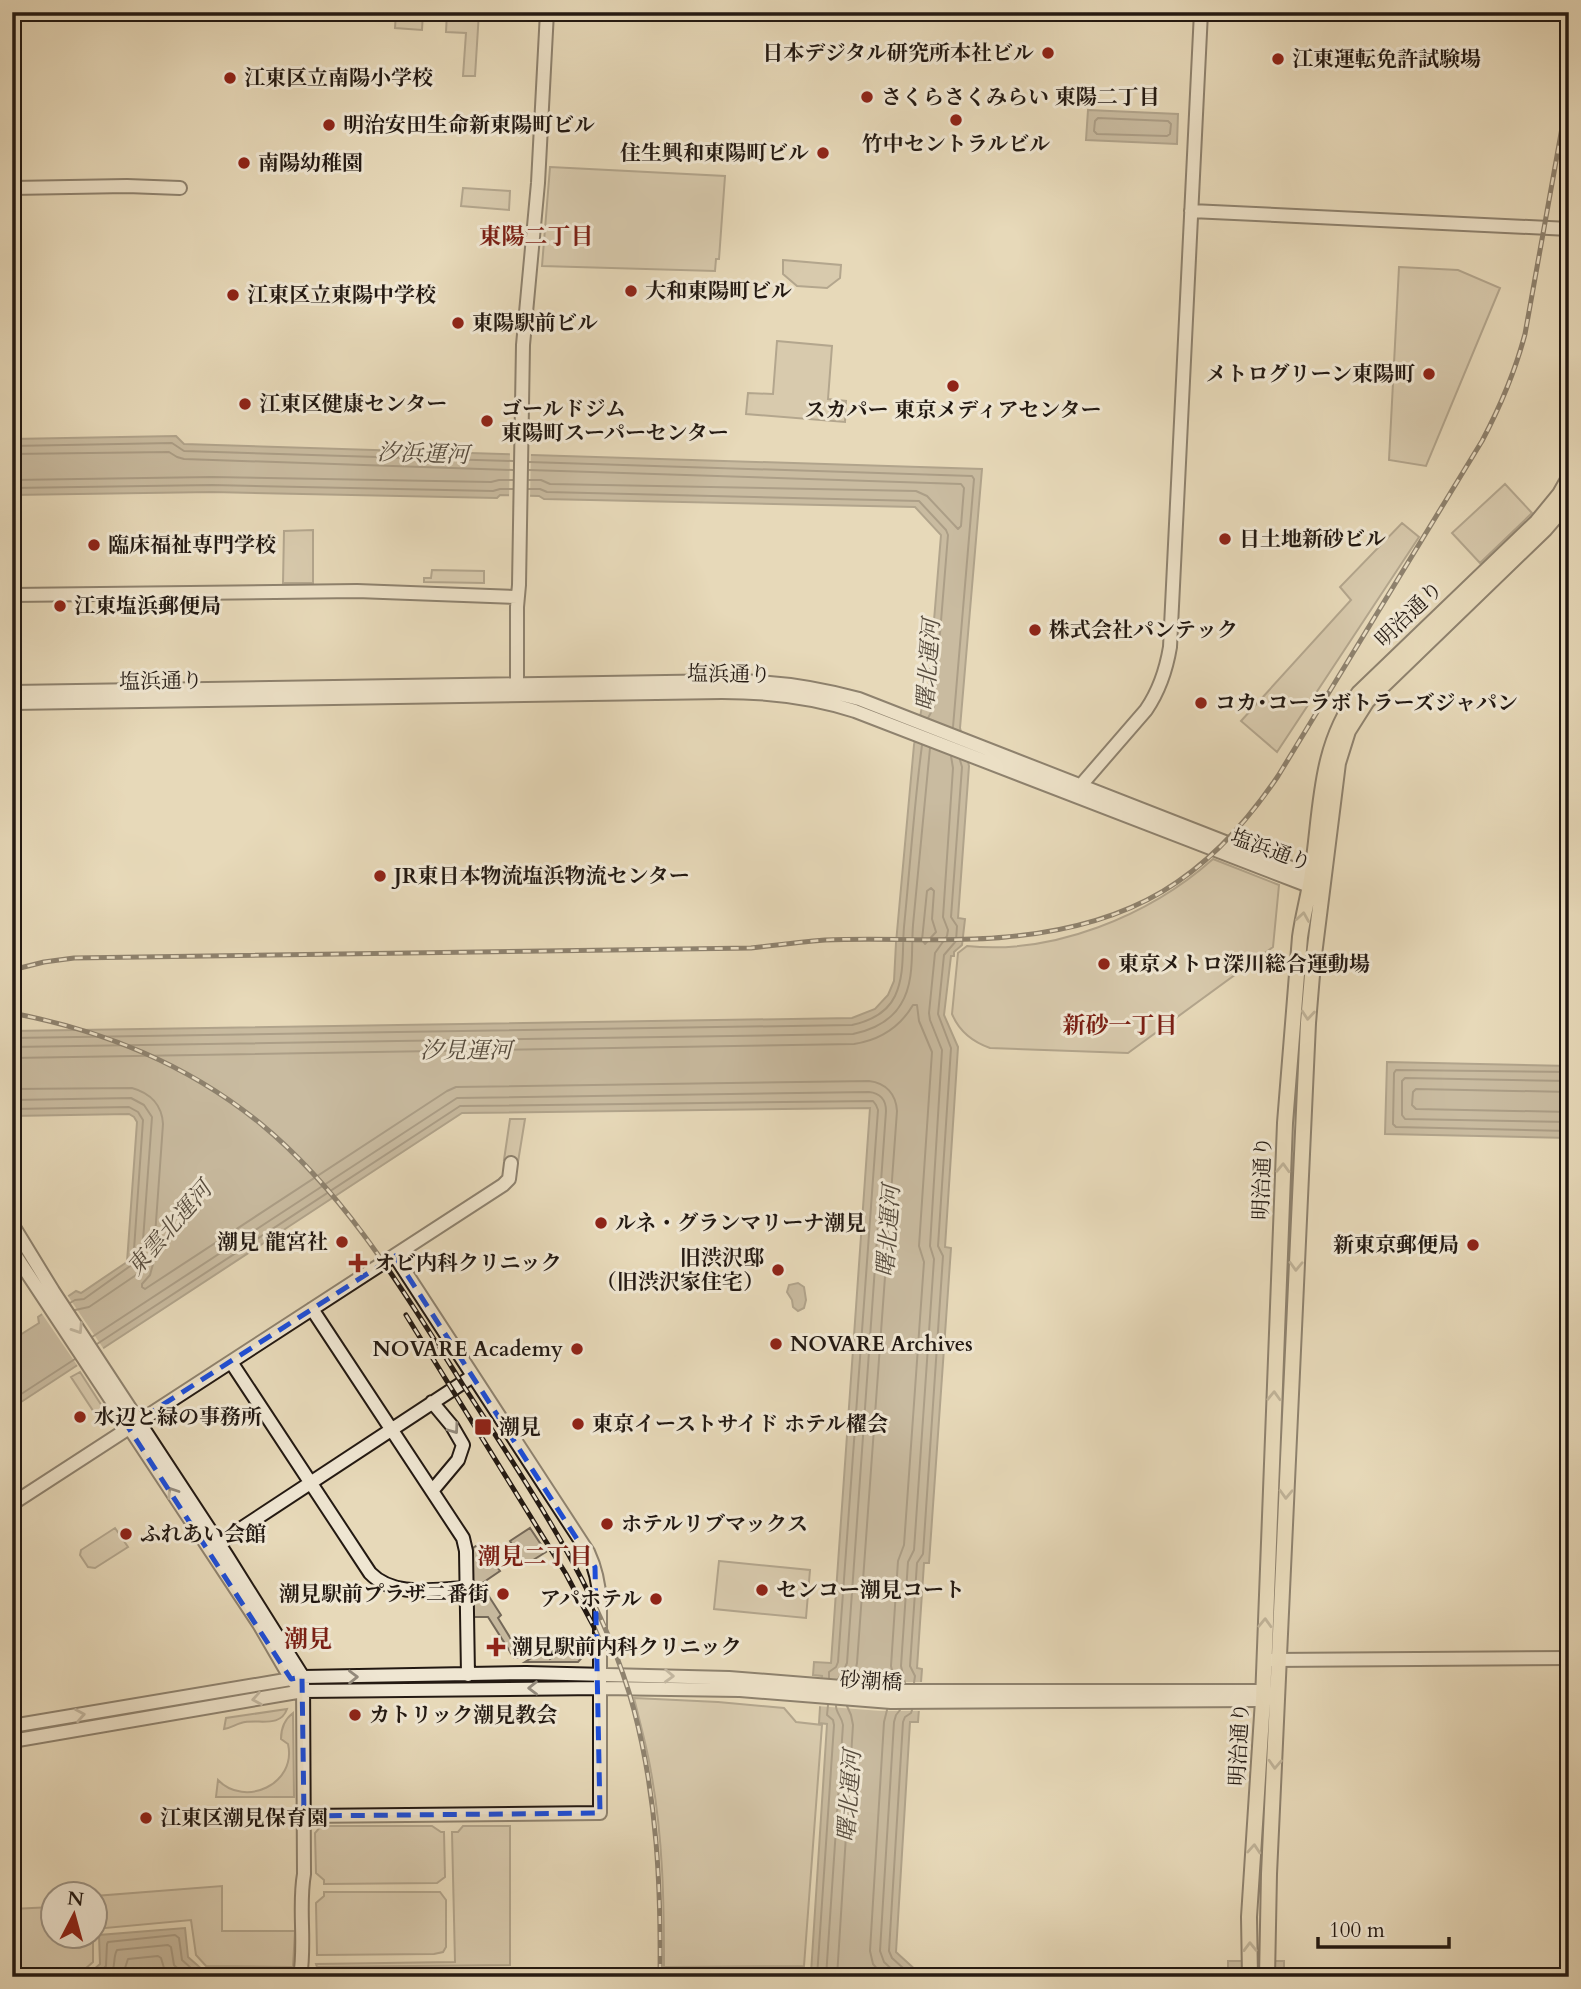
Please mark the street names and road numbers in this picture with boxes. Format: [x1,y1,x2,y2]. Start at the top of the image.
street label: 明治通り [1369,575,1450,654]
street label: 塩浜通り [687,659,771,690]
street label: 塩浜通り [119,666,203,697]
street label: 塩浜通り [1226,822,1315,878]
street label: 明治通り [1247,1136,1278,1220]
street label: 砂潮橋 [839,1665,903,1698]
street label: 明治通り [1223,1701,1256,1787]

